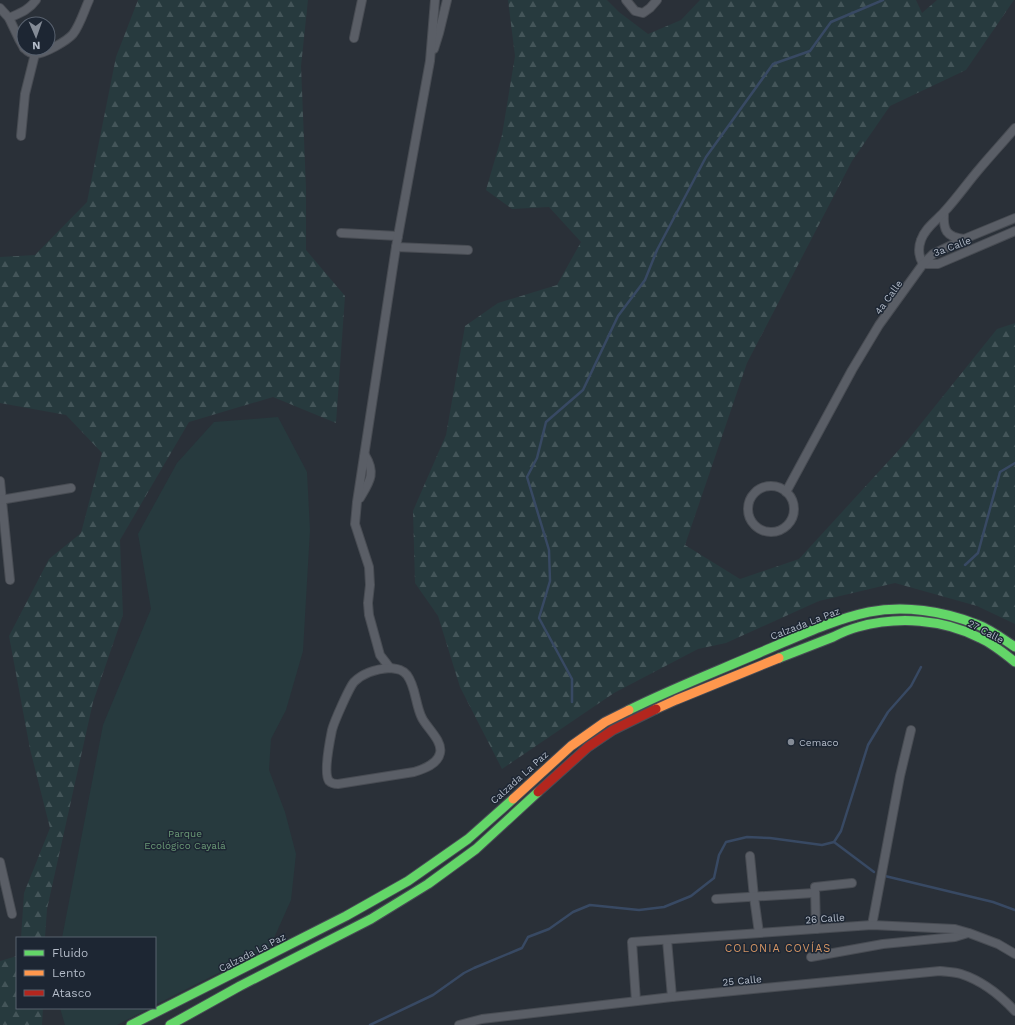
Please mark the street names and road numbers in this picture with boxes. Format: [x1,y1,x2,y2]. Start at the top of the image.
street label: 3a Calle [932,235,973,258]
street label: 4a Calle [872,278,905,316]
street label: Calzada La Paz [769,605,842,642]
street label: 27 Calle [966,617,1006,646]
street label: Calzada La Paz [488,749,550,806]
street label: 26 Calle [805,912,845,925]
street label: Calzada La Paz [217,931,288,974]
street label: 25 Calle [722,973,762,988]

